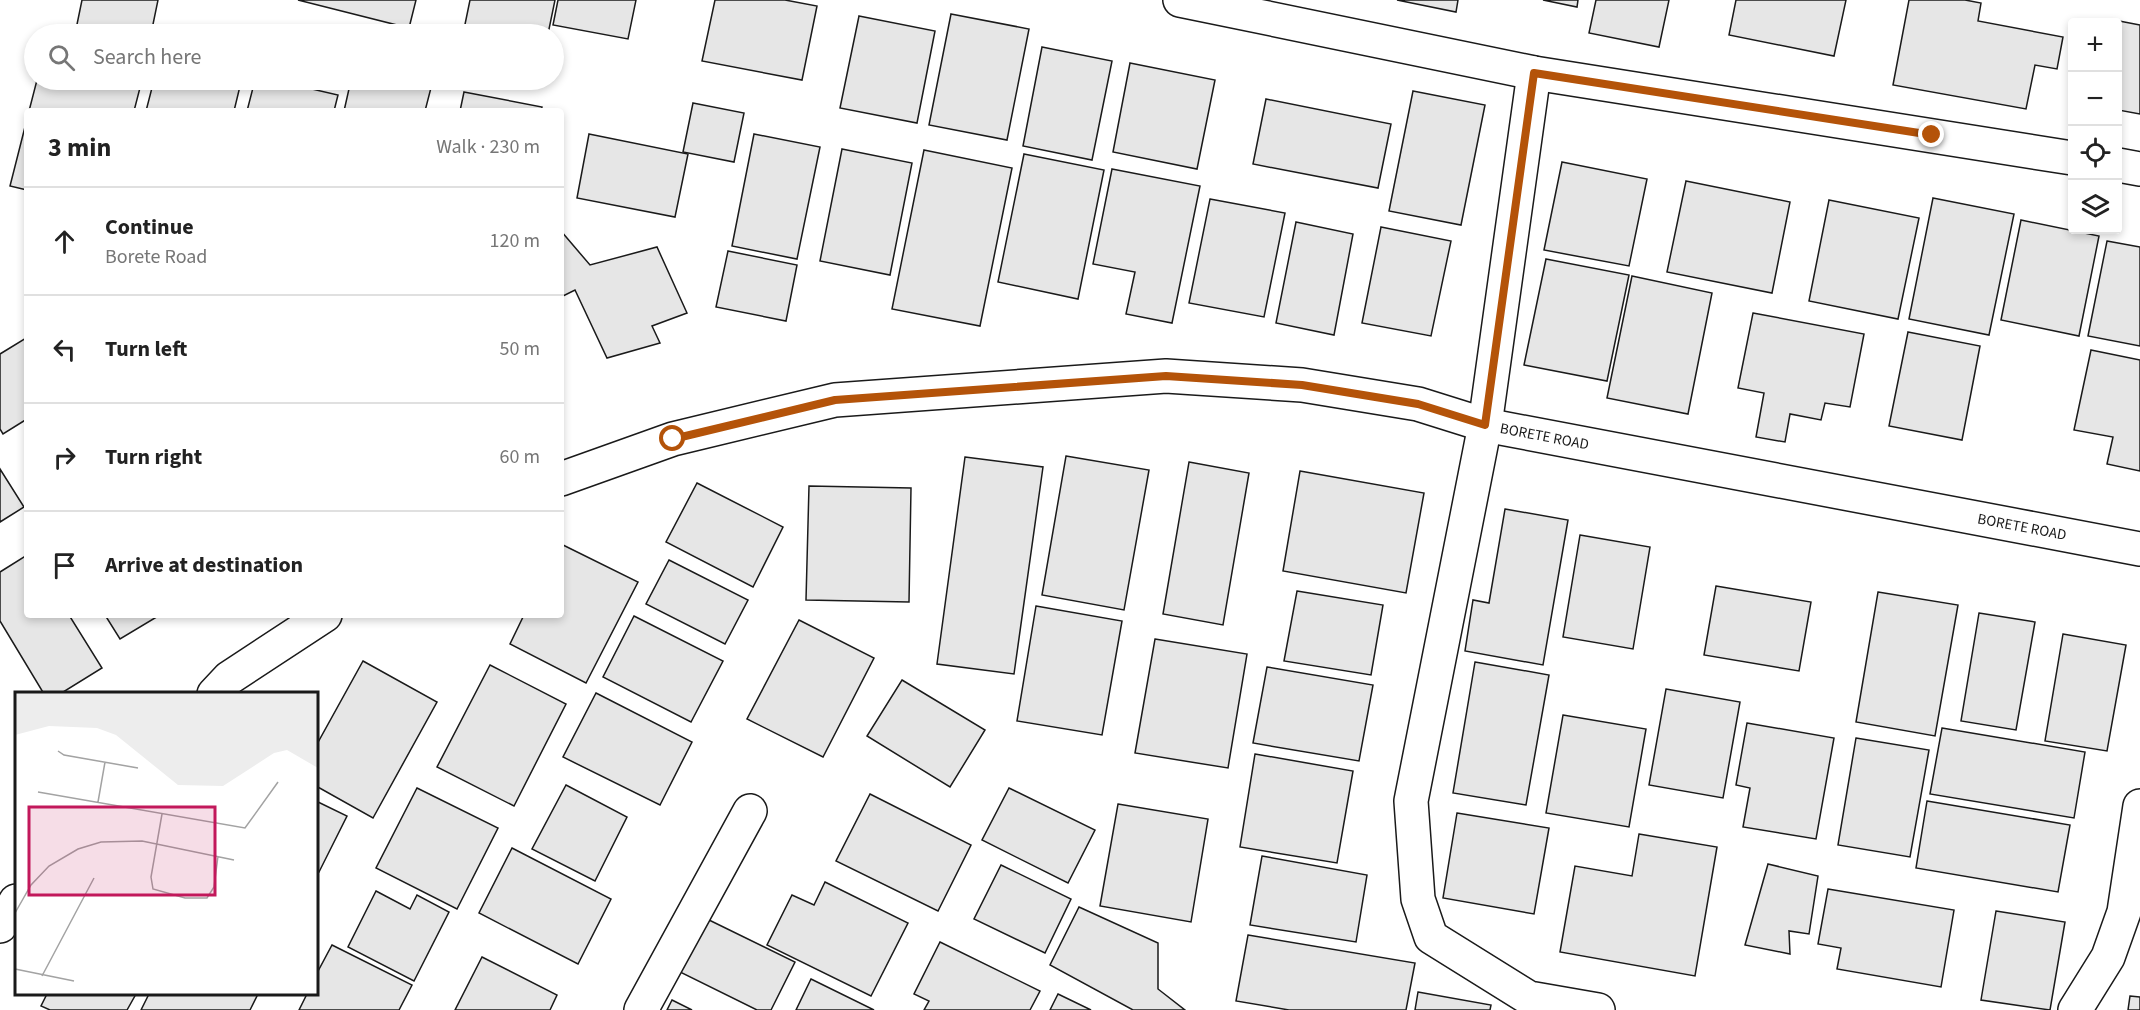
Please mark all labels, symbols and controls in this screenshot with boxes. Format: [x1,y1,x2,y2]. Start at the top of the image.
map controls [2068,18,2122,234]
button: + [2068,18,2122,72]
search box [24,24,564,90]
icon: search [45,41,78,74]
text: Search here [93,41,201,73]
button: − [2068,72,2122,126]
route end [1918,121,1944,147]
button: locate [2068,126,2122,180]
text: 3 min [48,129,111,166]
text: Walk · 230 m [436,133,540,161]
button: layers [2068,180,2122,234]
text: Continue [105,211,194,243]
icon: ahead [48,225,81,258]
text: 120 m [490,227,540,255]
text: Borete Road [105,243,207,271]
icon: left [48,333,81,366]
text: Turn left [105,333,187,365]
text: 50 m [500,335,540,363]
street label: BORETE ROAD [1498,418,1591,455]
route start [659,425,685,451]
icon: right [48,441,81,474]
text: Turn right [105,441,202,473]
text: 60 m [500,443,540,471]
street label: BORETE ROAD [1976,508,2068,545]
icon: arrive [48,549,81,582]
text: Arrive at destination [105,549,303,581]
inset map [15,692,318,995]

